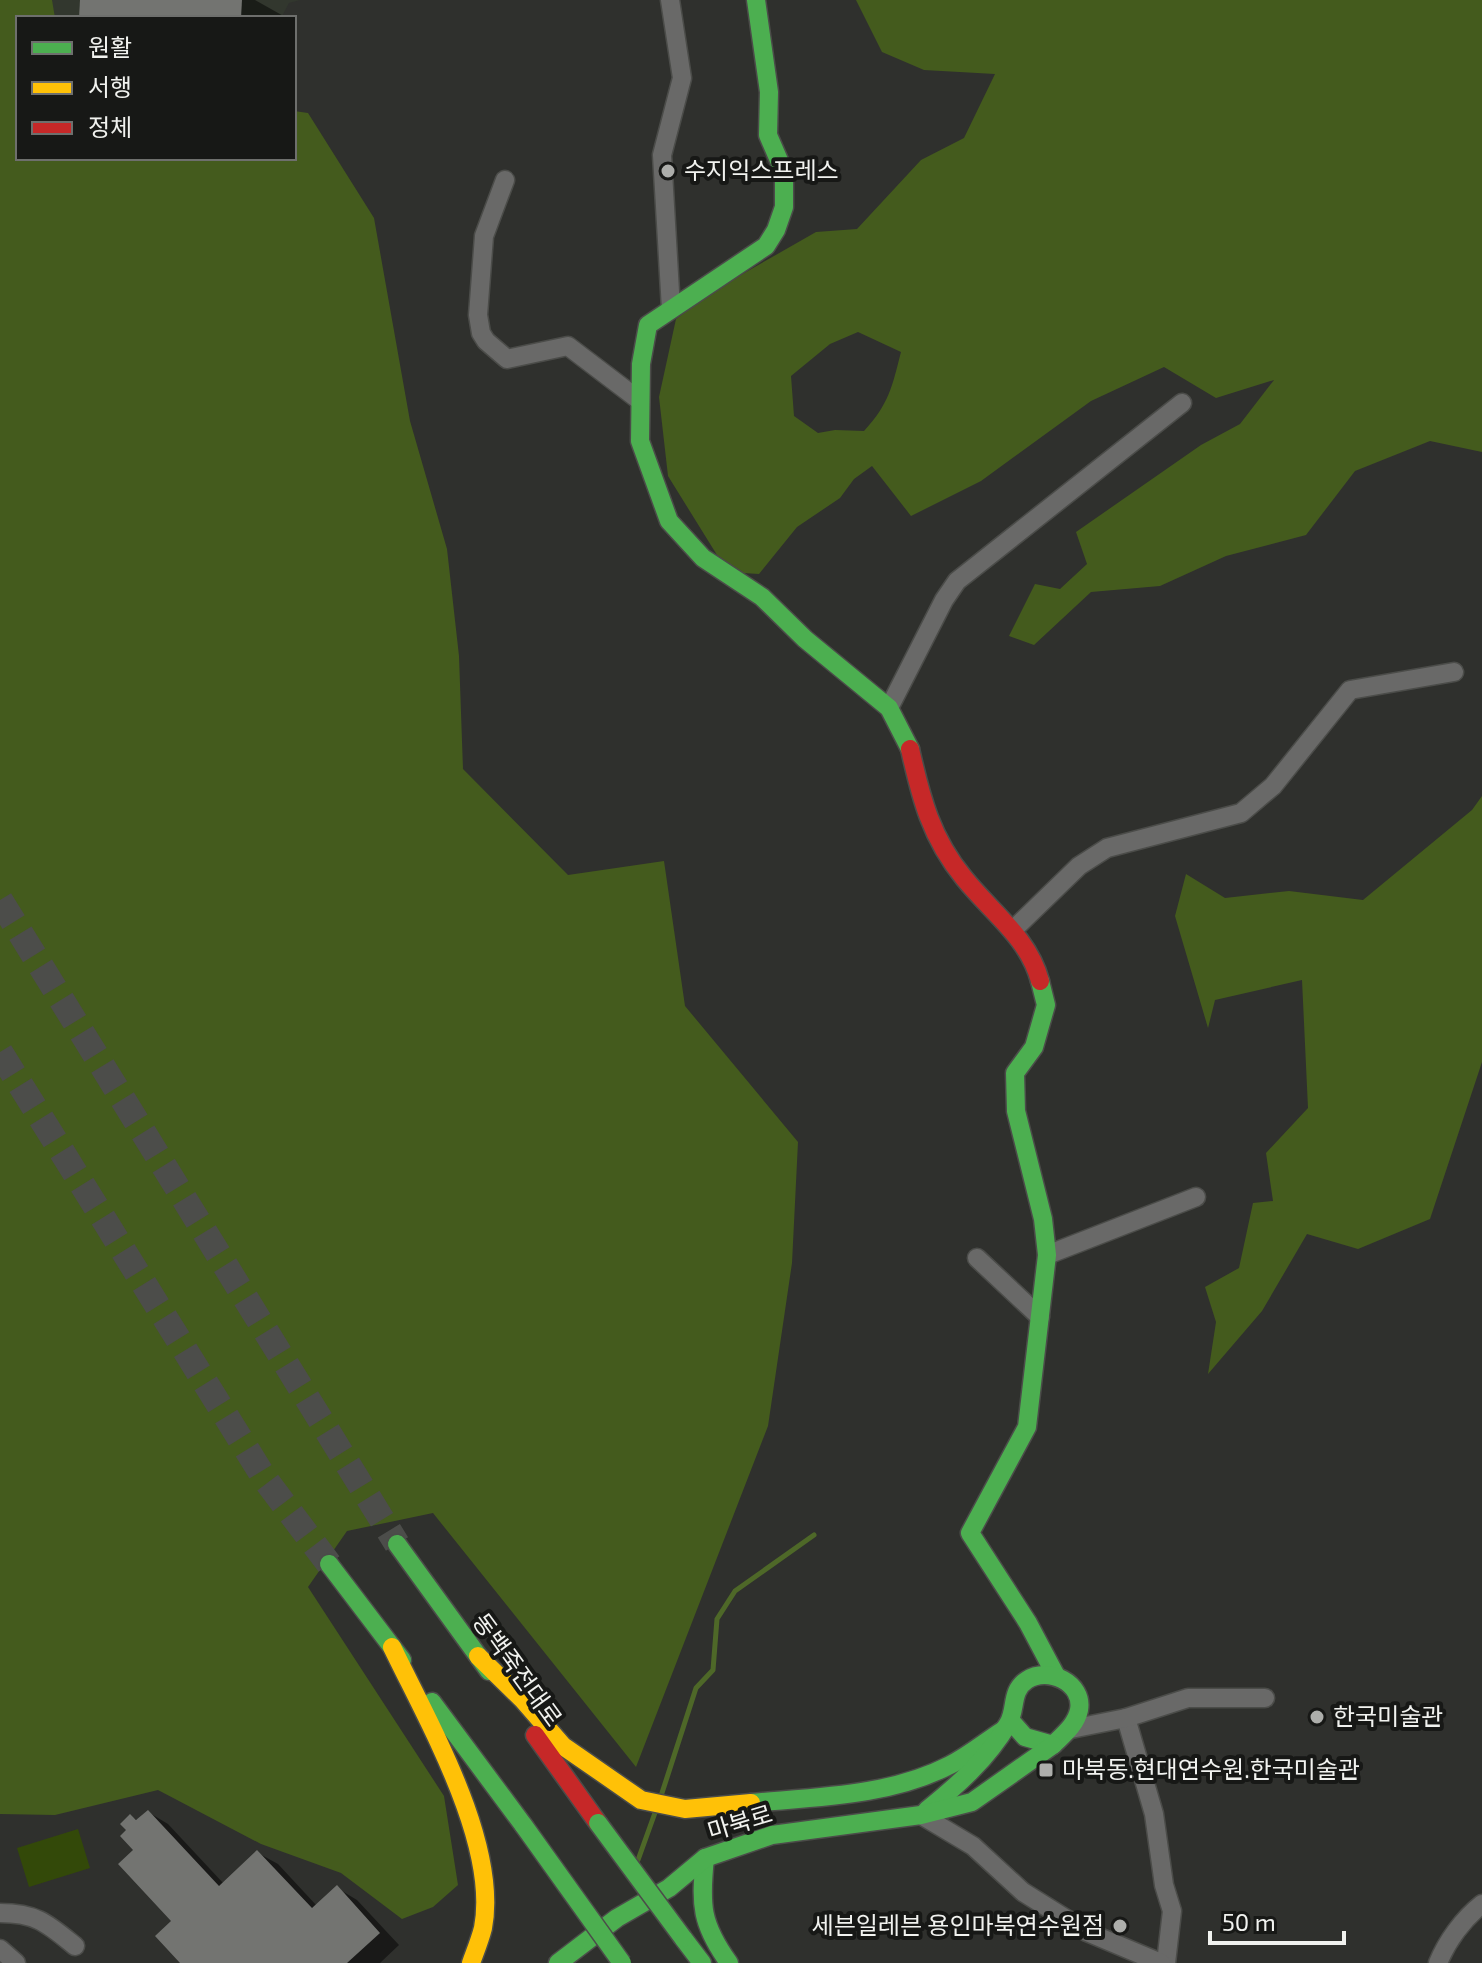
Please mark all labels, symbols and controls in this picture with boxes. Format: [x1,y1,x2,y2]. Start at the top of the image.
legend [16,16,296,160]
text: 원활 [88,32,132,61]
text: 서행 [88,72,132,101]
text: 정체 [88,112,132,141]
place label: 수지익스프레스 [684,155,839,184]
marker: 수지익스프레스 [659,162,677,180]
street label: 동백죽전대로 [468,1607,569,1731]
place label: 한국미술관 [1333,1701,1443,1730]
marker: 한국미술관 [1308,1708,1326,1726]
place label: 마북동.현대연수원.한국미술관 [1062,1754,1360,1783]
marker: 마북동.현대연수원.한국미술관 [1037,1761,1055,1779]
street label: 마북로 [704,1798,775,1845]
scale bar [1210,1895,1344,1945]
text: 50 m [1222,1907,1276,1936]
place label: 세븐일레븐 용인마북연수원점 [812,1910,1104,1939]
marker: 세븐일레븐 용인마북연수원점 [1111,1917,1129,1935]

